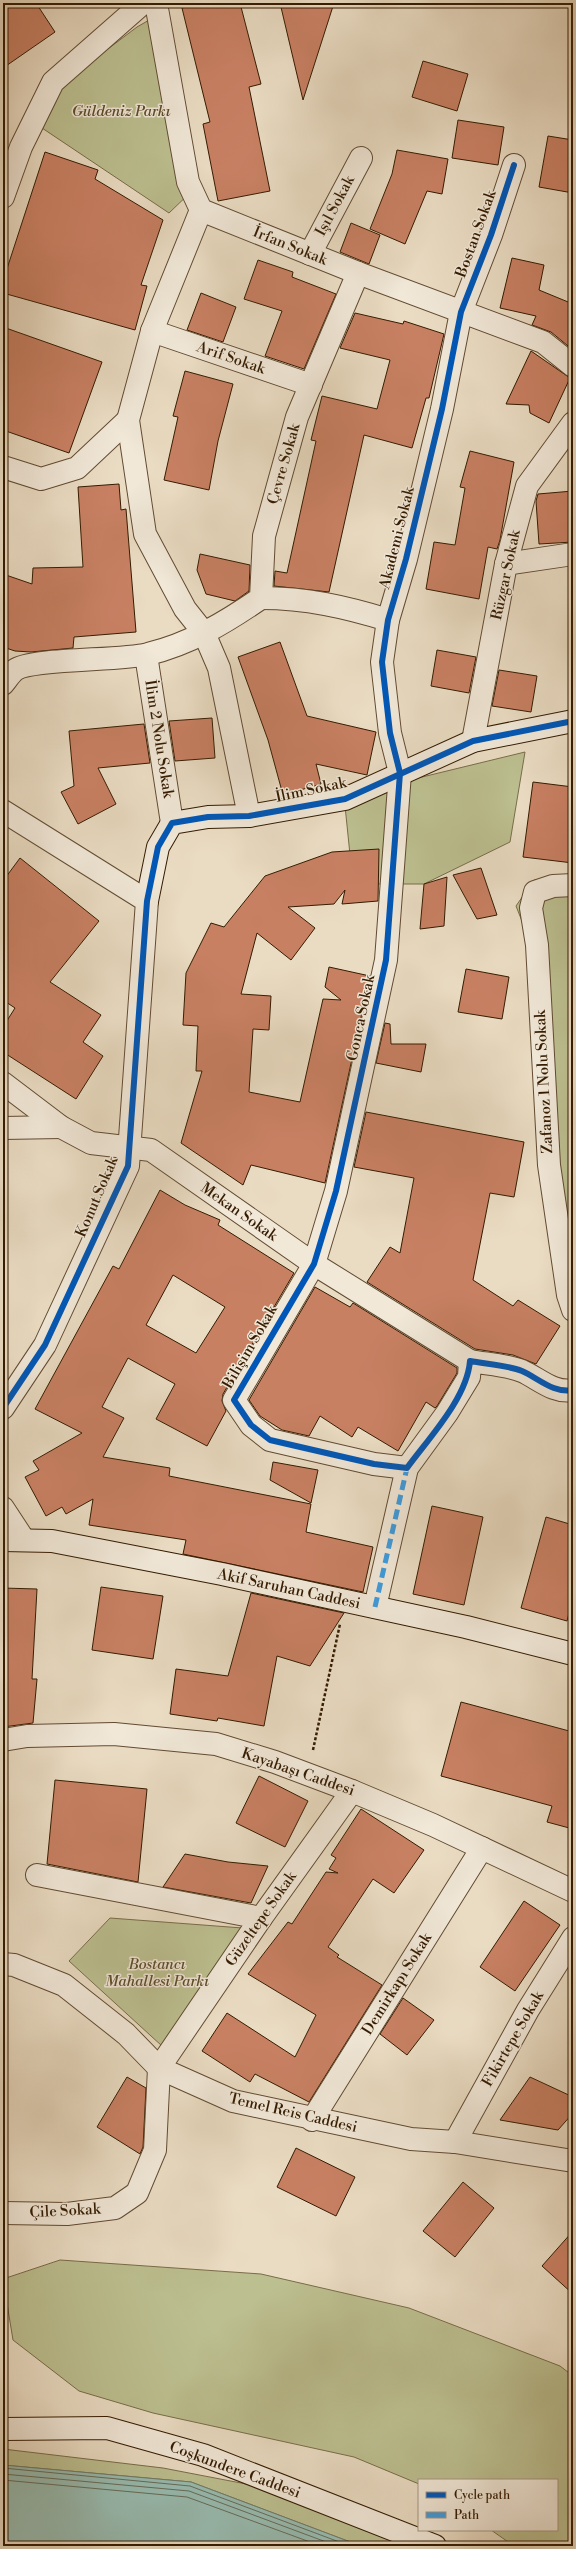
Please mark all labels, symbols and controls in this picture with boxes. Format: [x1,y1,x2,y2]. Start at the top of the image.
park label: Güldeniz Parkı [72,102,171,121]
street label: Işıl Sokak [311,172,359,239]
street label: Bostan Sokak [451,187,501,281]
street label: İrfan Sokak [250,222,331,270]
street label: Arif Sokak [193,337,269,379]
street label: Çevre Sokak [263,420,305,507]
street label: Akademi Sokak [375,484,419,592]
street label: Rüzgar Sokak [487,527,525,622]
street label: İlim 2 Nolu Sokak [140,678,179,801]
street label: İlim Sokak [274,772,349,807]
street label: Gonca Sokak [343,972,380,1063]
street label: Zafanoz 1 Nolu Sokak [531,1009,557,1154]
street label: Konut Sokak [71,1153,123,1240]
street label: Mekan Sokak [197,1179,282,1246]
street label: Bilişim Sokak [218,1301,282,1393]
street label: Akif Saruhan Caddesi [215,1564,362,1613]
street label: Kayabaşı Caddesi [239,1744,357,1800]
street label: Güzeltepe Sokak [221,1867,301,1970]
street label: Demirkapı Sokak [358,1928,437,2039]
park label: Bostancı Mahallesi Parkı [105,1955,209,1991]
street label: Fikirtepe Sokak [478,1987,549,2090]
street label: Temel Reis Caddesi [227,2089,359,2137]
street label: Çile Sokak [29,2200,102,2222]
street label: Coşkundere Caddesi [167,2437,303,2503]
legend [418,2479,558,2531]
text: Cycle path [454,2488,510,2503]
text: Path [454,2508,479,2523]

